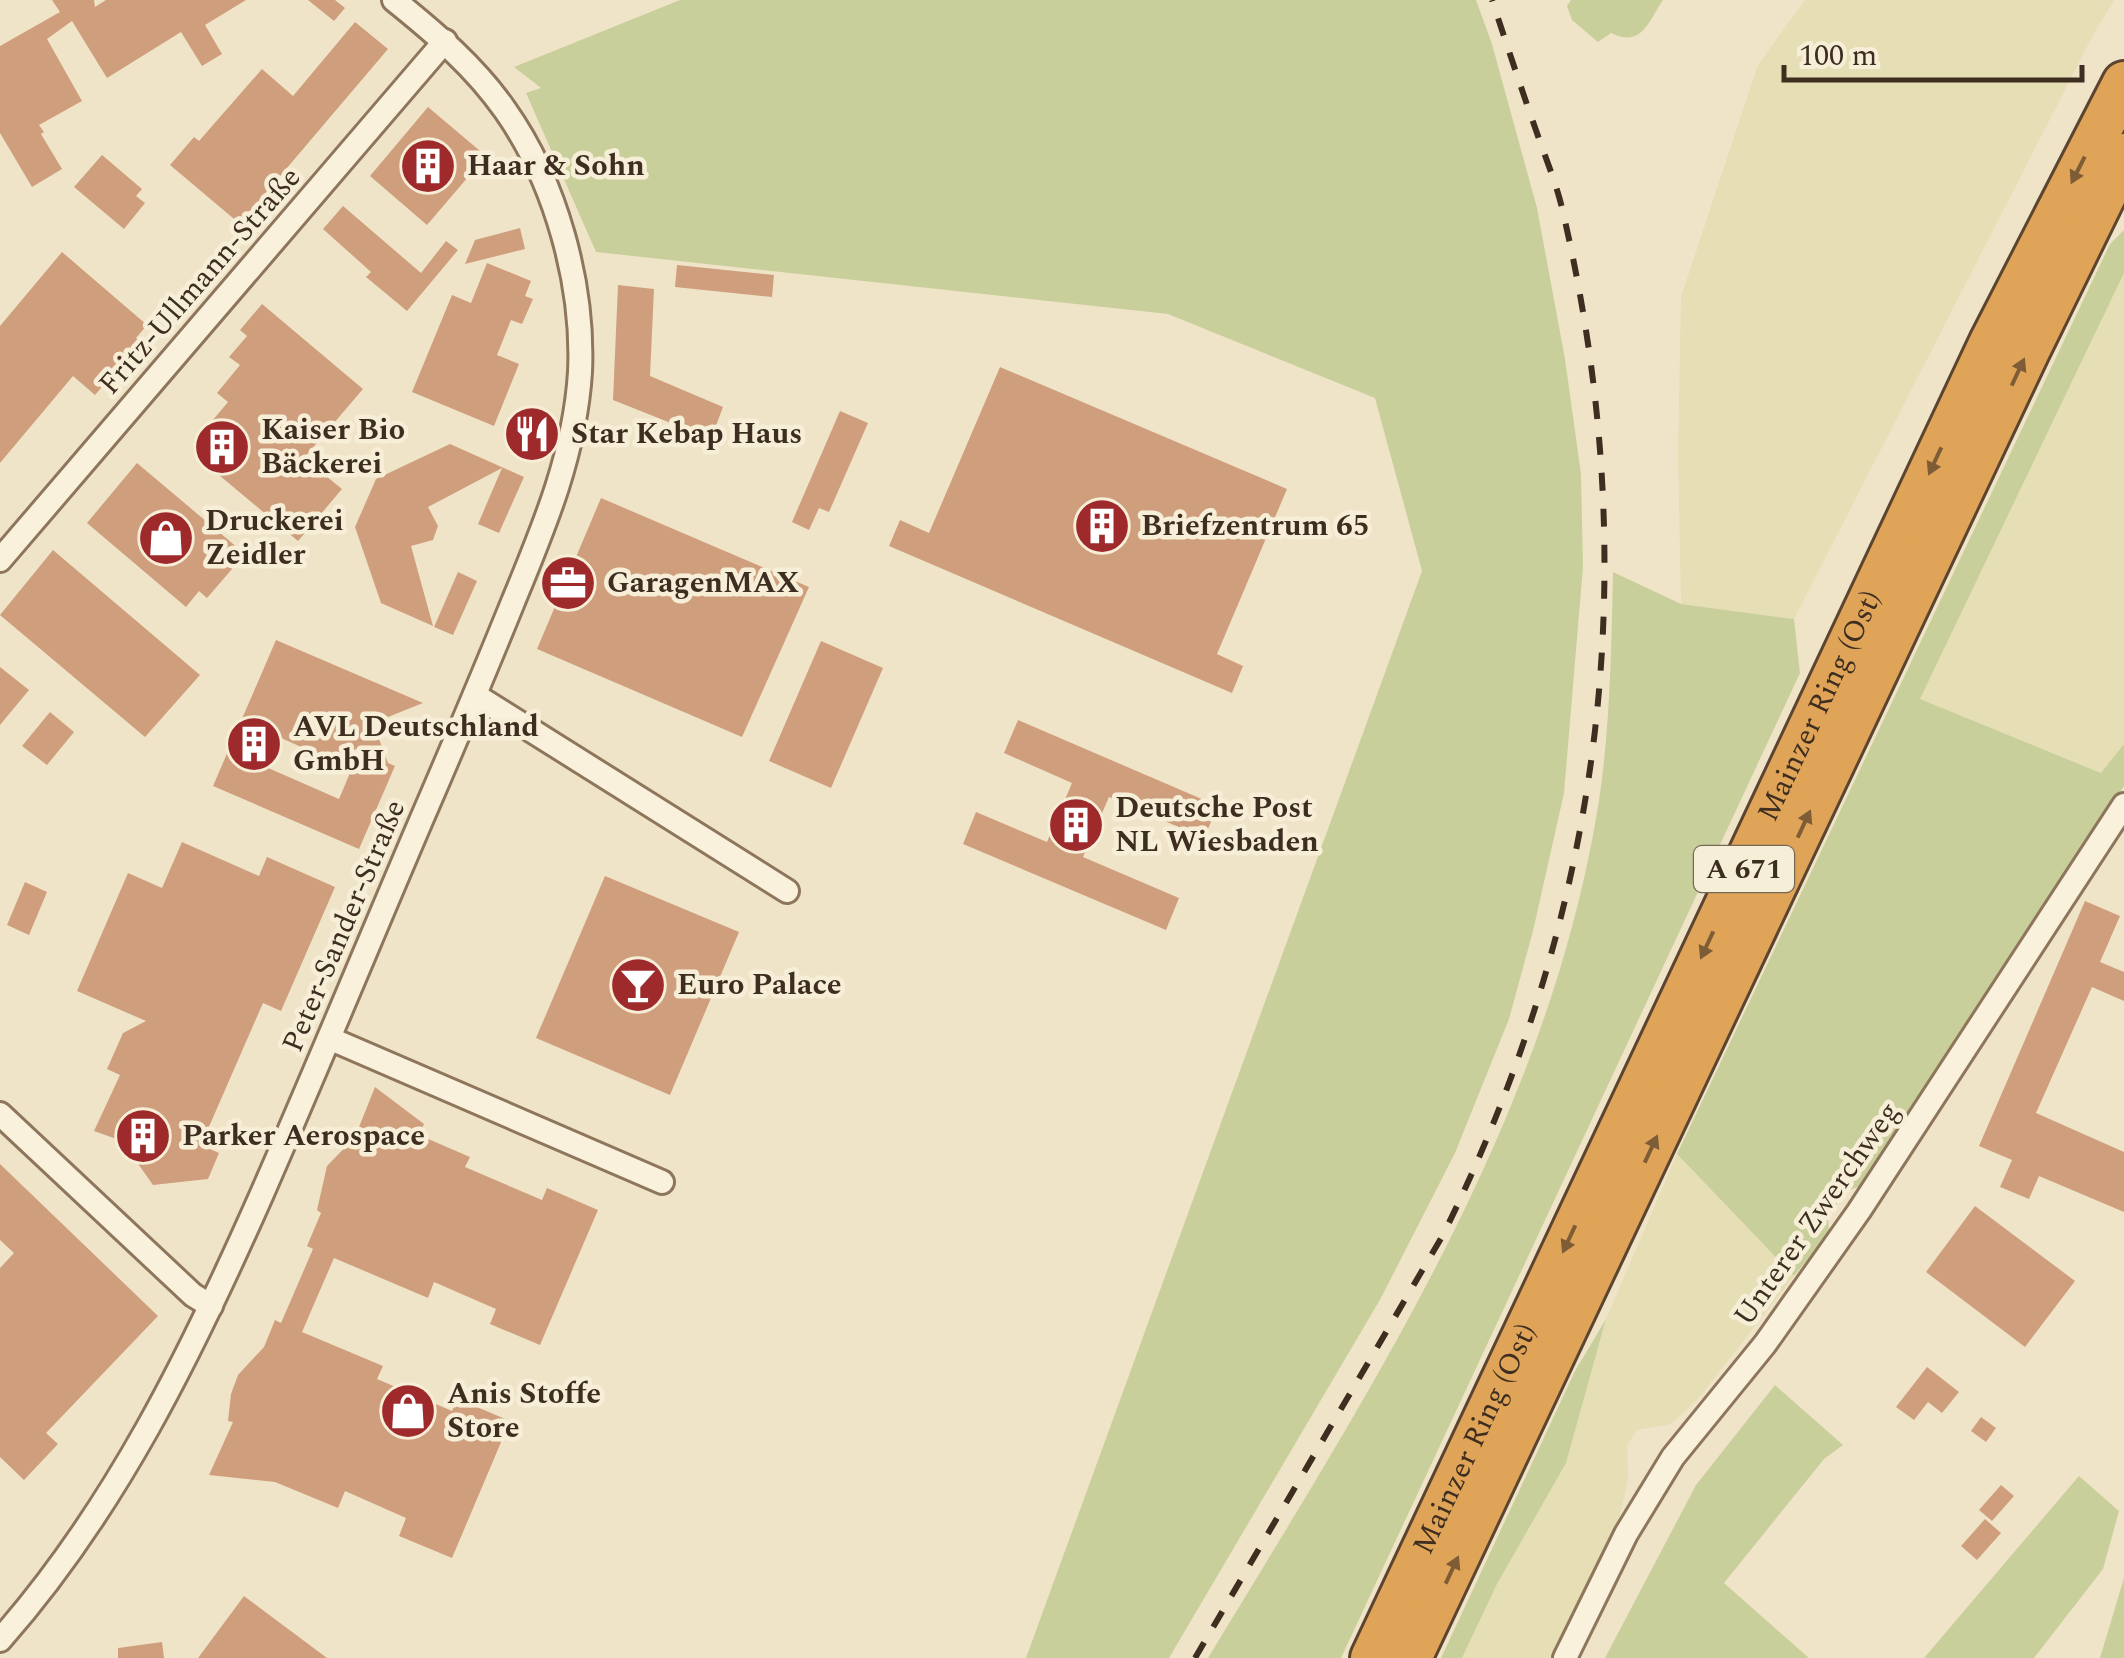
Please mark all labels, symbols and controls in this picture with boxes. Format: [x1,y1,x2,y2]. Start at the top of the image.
scale bar [1784,20,2082,82]
text: 100 m [1799,33,1877,79]
building icon: Haar & Sohn [398,136,458,196]
place label: Haar & Sohn [467,143,645,189]
one-way arrow [2070,155,2087,184]
street label: Fritz-Ullmann-Straße [88,157,312,405]
one-way arrow [2009,357,2026,386]
restaurant icon: Star Kebap Haus [502,404,562,464]
place label: Kaiser Bio Bäckerei [261,407,405,487]
place label: Star Kebap Haus [571,411,802,457]
building icon: Kaiser Bio Bäckerei [192,417,252,477]
one-way arrow [1927,447,1944,476]
building icon: Briefzentrum 65 [1072,496,1132,556]
place label: Druckerei Zeidler [205,498,344,578]
place label: Briefzentrum 65 [1141,503,1370,549]
shop icon: Druckerei Zeidler [136,508,196,568]
office icon: GaragenMAX [538,553,598,613]
place label: GaragenMAX [607,560,799,606]
street label: Mainzer Ring (Ost) [1746,583,1894,829]
place label: AVL Deutschland GmbH [293,704,539,784]
building icon: AVL Deutschland GmbH [224,714,284,774]
place label: Deutsche Post NL Wiesbaden [1115,785,1319,865]
street label: Peter-Sander-Straße [270,793,418,1059]
building icon: Deutsche Post NL Wiesbaden [1046,795,1106,855]
one-way arrow [1796,809,1813,838]
road number: A 671 [1694,846,1794,892]
one-way arrow [1699,931,1716,960]
bar icon: Euro Palace [608,955,668,1015]
place label: Euro Palace [677,962,842,1008]
street label: Unterer Zwerchweg [1722,1092,1912,1336]
building icon: Parker Aerospace [113,1106,173,1166]
place label: Parker Aerospace [182,1113,425,1159]
one-way arrow [1642,1135,1659,1164]
one-way arrow [1560,1225,1577,1254]
street label: Mainzer Ring (Ost) [1401,1316,1549,1562]
place label: Anis Stoffe Store [447,1371,601,1451]
shop icon: Anis Stoffe Store [378,1381,438,1441]
one-way arrow [1444,1555,1461,1584]

